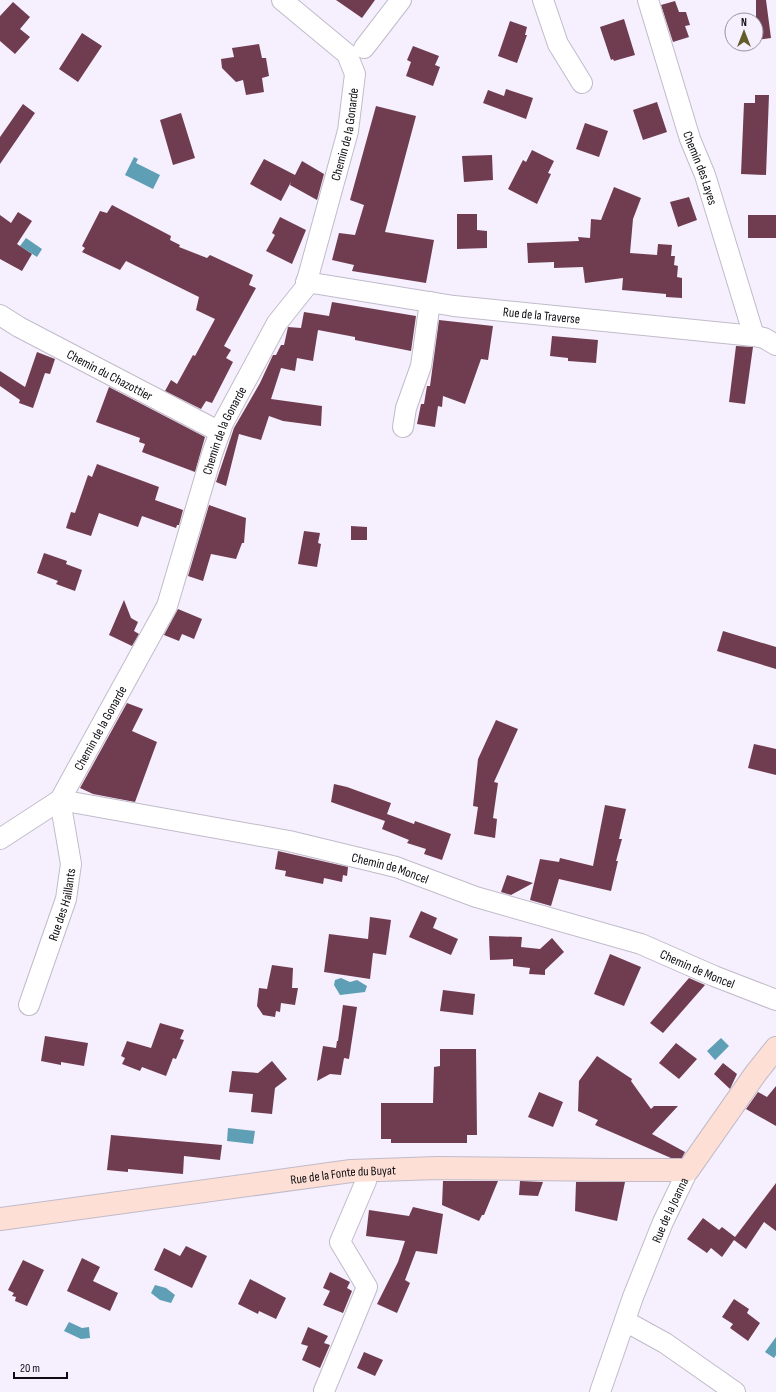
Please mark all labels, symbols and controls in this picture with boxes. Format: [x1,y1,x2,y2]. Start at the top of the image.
north arrow [724,12,764,52]
text: N [741,16,747,29]
street label: Chemin de la Gonarde [328,87,362,183]
street label: Chemin des Layes [679,129,721,207]
street label: Rue de la Traverse [502,304,581,328]
street label: Chemin du Chazottier [64,346,155,404]
street label: Chemin de la Gonarde [199,384,250,477]
street label: Chemin de la Gonarde [71,683,131,774]
street label: Chemin de Moncel [350,850,431,888]
street label: Rue des Haillants [45,867,79,943]
street label: Chemin de Moncel [657,946,737,992]
street label: Rue de la Fonte du Buyat [289,1162,396,1188]
street label: Rue de la Joanna [649,1175,692,1245]
scale bar [14,1354,67,1380]
text: 20 m [20,1361,40,1376]

